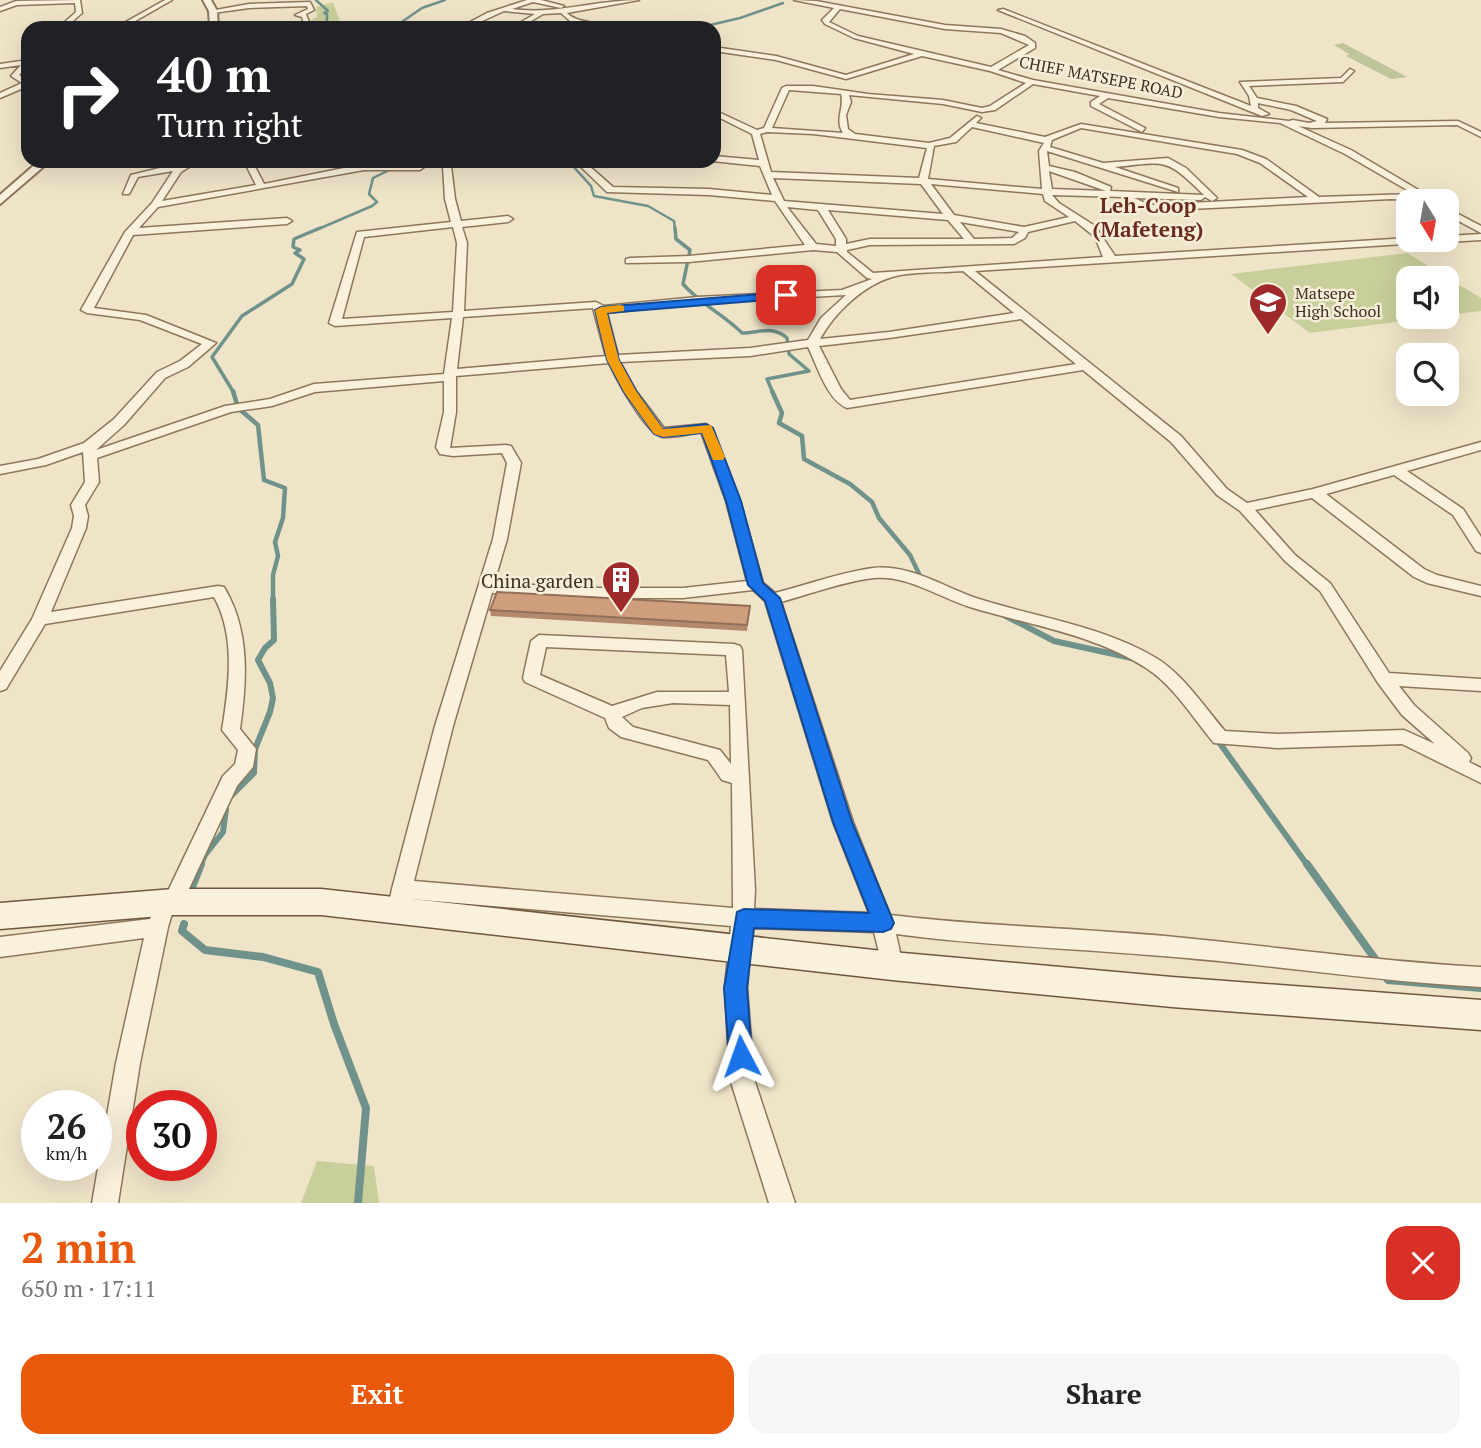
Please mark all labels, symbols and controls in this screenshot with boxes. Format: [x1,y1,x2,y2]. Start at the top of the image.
text: 40 m [157,41,271,106]
icon: right [42,49,133,140]
street label: CHIEF MATSEPE ROAD [1017,50,1185,104]
text: Turn right [157,104,303,146]
north arrow [1396,189,1460,252]
map controls [1396,189,1459,406]
district label: Leh-Coop (Mafeteng) [1093,191,1203,243]
pin [756,265,816,325]
button: sound [1396,266,1459,329]
icon: arrive [767,276,805,314]
school or university icon: Matsepe High School [1247,281,1289,336]
place label: Matsepe High School [1295,282,1381,322]
button: search [1396,343,1459,406]
building icon: China garden [600,559,642,614]
place label: China garden [481,568,594,593]
position arrow [704,1019,778,1093]
speed limit sign: 30 [126,1090,217,1181]
text: 26 [47,1103,86,1149]
text: km/h [46,1141,87,1165]
text: 2 min [21,1219,136,1275]
button: close [1386,1226,1460,1300]
text: 650 m · 17:11 [21,1273,156,1304]
button: Exit [21,1354,734,1434]
button: Share [748,1354,1460,1434]

